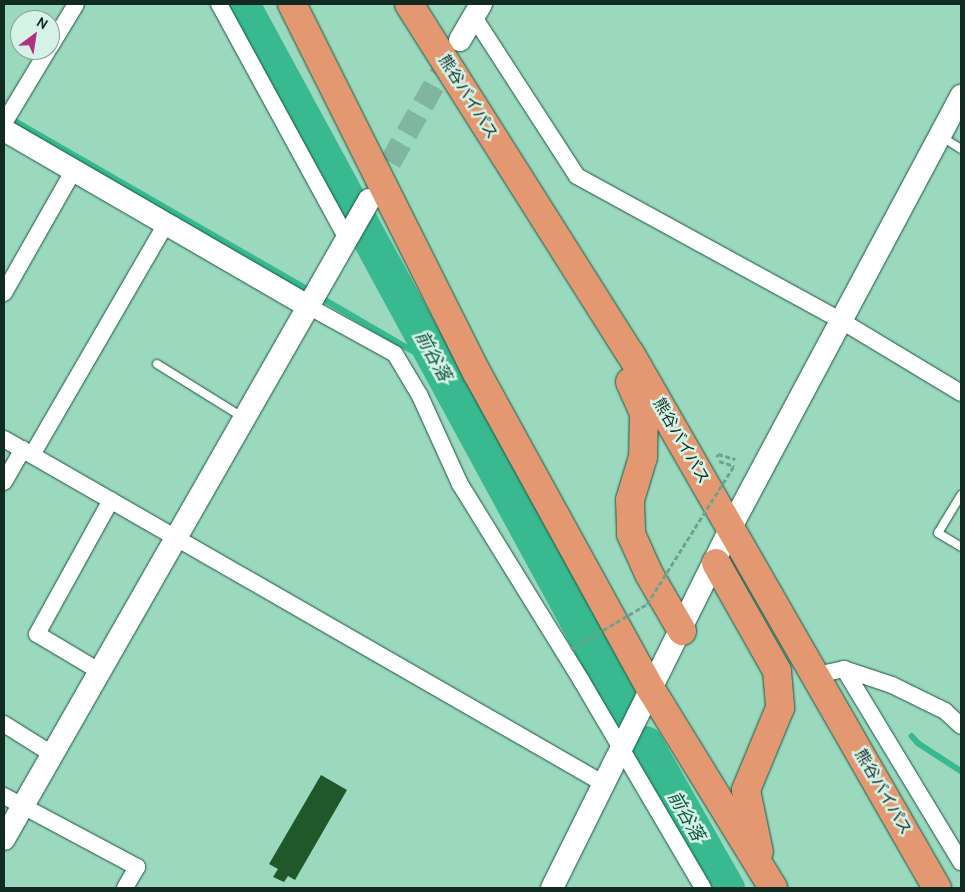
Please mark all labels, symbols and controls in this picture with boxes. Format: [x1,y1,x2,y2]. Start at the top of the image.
north arrow [10,10,60,60]
text: N [33,13,51,33]
street label: 熊谷バイパス [434,51,502,143]
water label: 前谷落 [410,327,456,385]
street label: 熊谷バイパス [649,395,713,487]
street label: 熊谷バイパス [851,746,915,838]
water label: 前谷落 [663,787,709,845]

